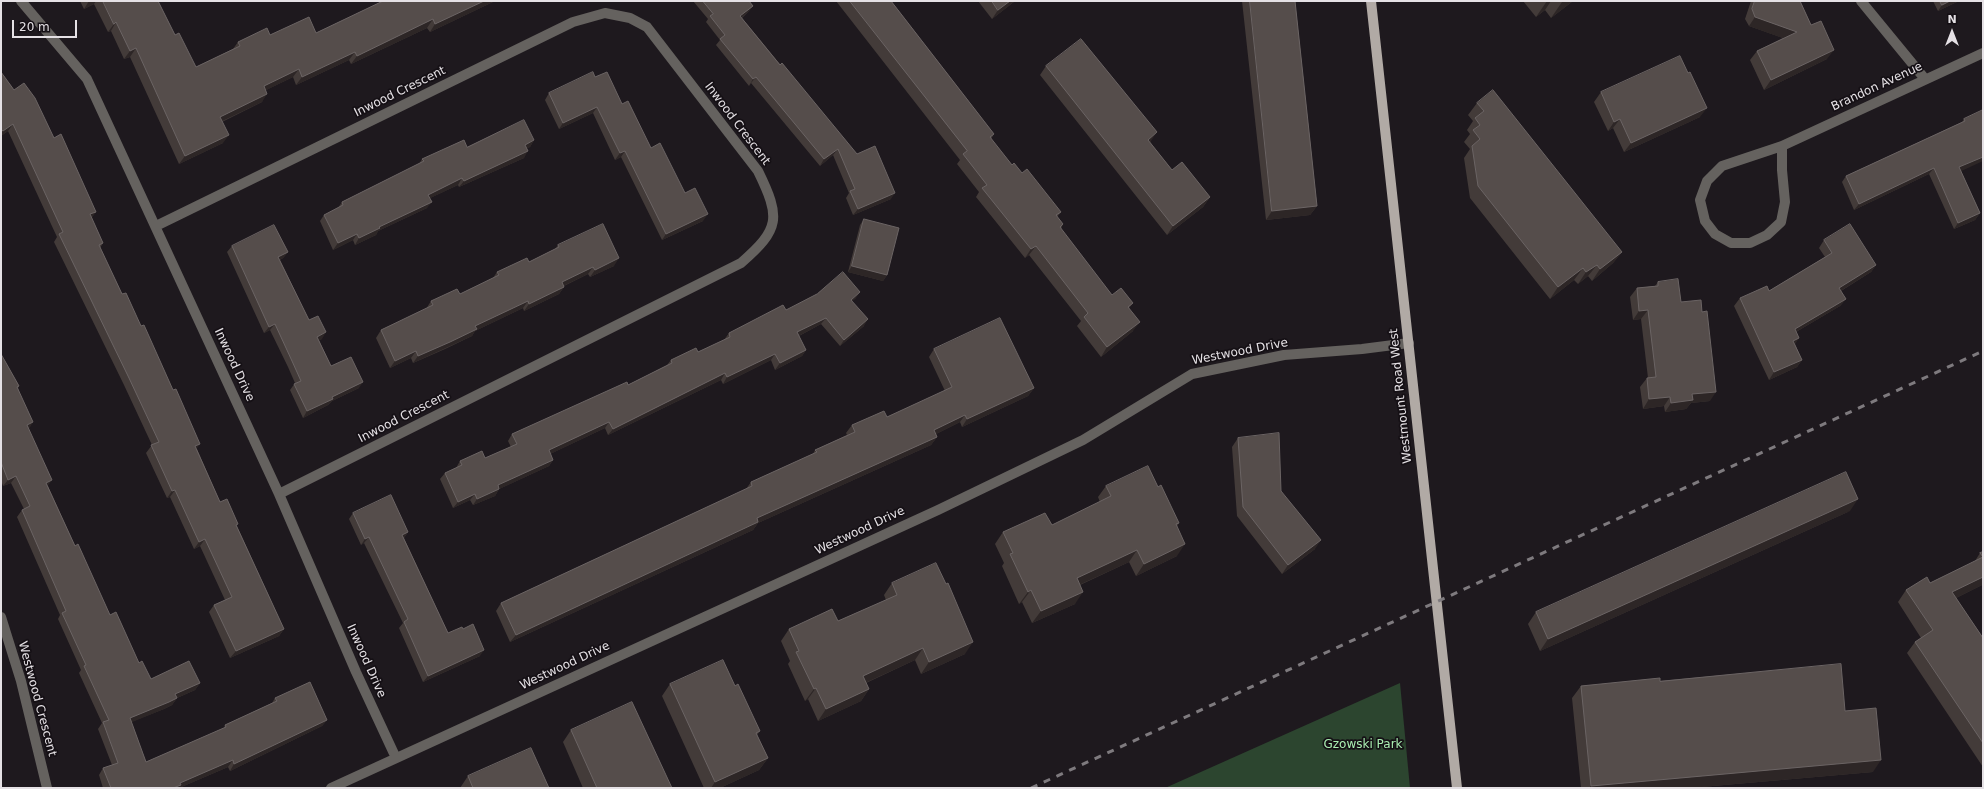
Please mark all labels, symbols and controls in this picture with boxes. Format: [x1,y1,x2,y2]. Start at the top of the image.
scale bar [14,12,79,38]
north arrow [1932,12,1972,52]
text: N [1947,13,1957,26]
text: 20 m [19,20,50,34]
street label: Brandon Avenue [1829,60,1925,114]
street label: Inwood Crescent [352,64,448,120]
street label: Inwood Crescent [701,80,773,168]
street label: Inwood Drive [211,326,257,404]
street label: Westmount Road West [1387,328,1415,464]
street label: Westwood Drive [1191,336,1289,368]
street label: Inwood Crescent [356,388,452,446]
street label: Westwood Drive [813,504,907,558]
street label: Inwood Drive [343,622,389,700]
street label: Westwood Drive [518,639,612,693]
street label: Westwood Crescent [15,640,59,758]
park label: Gzowski Park [1323,738,1403,752]

